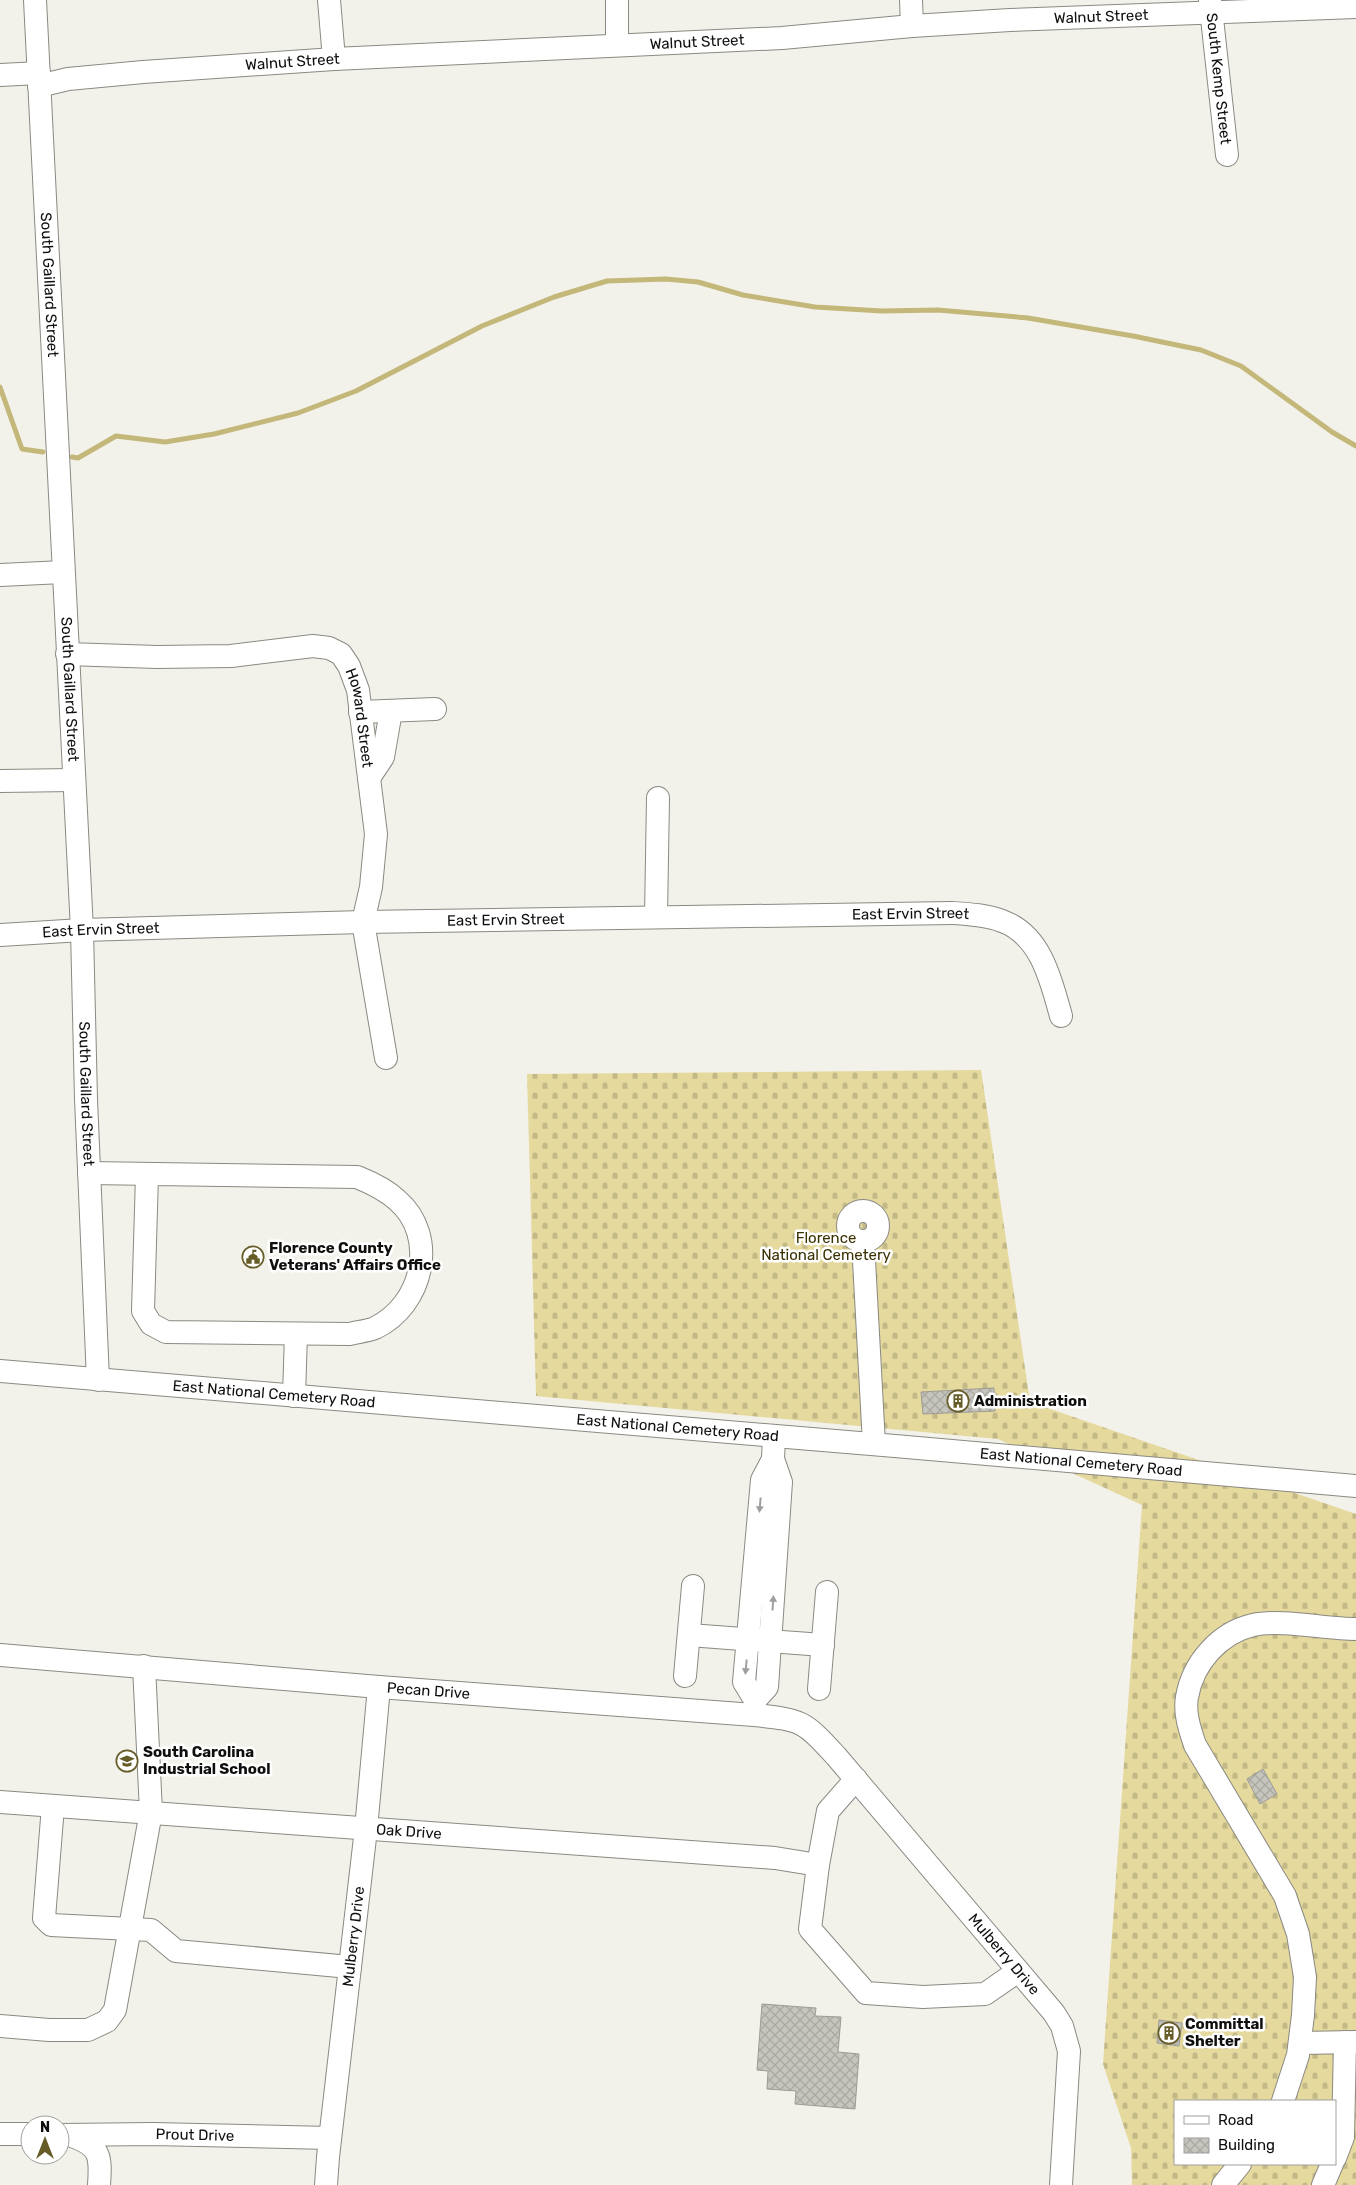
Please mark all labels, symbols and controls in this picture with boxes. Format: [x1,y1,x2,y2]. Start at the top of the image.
street label: Walnut Street [1053,6,1149,27]
street label: South Kemp Street [1202,12,1235,145]
street label: Walnut Street [649,31,745,53]
street label: Walnut Street [245,50,340,74]
street label: South Gaillard Street [37,212,62,358]
street label: South Gaillard Street [57,616,82,762]
street label: Howard Street [342,666,377,769]
street label: East Ervin Street [852,904,970,924]
street label: East Ervin Street [447,910,565,930]
street label: East Ervin Street [42,919,160,941]
street label: South Gaillard Street [75,1021,98,1167]
park label: Florence National Cemetery [761,1229,891,1264]
place label: Florence County Veterans' Affairs Office [269,1239,441,1274]
public building icon: Florence County Veterans' Affairs Office [241,1245,265,1269]
street label: East National Cemetery Road [172,1377,376,1411]
building icon: Administration [946,1389,970,1413]
place label: Administration [974,1392,1087,1410]
street label: East National Cemetery Road [576,1410,780,1445]
street label: East National Cemetery Road [979,1444,1183,1480]
one-way arrow [756,1497,764,1513]
one-way arrow [769,1595,777,1611]
one-way arrow [741,1659,749,1675]
street label: Pecan Drive [386,1679,471,1703]
place label: South Carolina Industrial School [143,1743,270,1778]
school or university icon: South Carolina Industrial School [115,1749,139,1773]
street label: Oak Drive [375,1820,442,1843]
street label: Mulberry Drive [339,1885,368,1988]
street label: Mulberry Drive [965,1910,1044,1999]
place label: Committal Shelter [1185,2015,1264,2050]
building icon: Committal Shelter [1157,2021,1181,2045]
legend [1174,2100,1336,2165]
text: Road [1218,2111,1254,2129]
north arrow [20,2115,70,2165]
text: N [40,2119,50,2136]
street label: Prout Drive [156,2125,234,2145]
text: Building [1218,2136,1275,2154]

